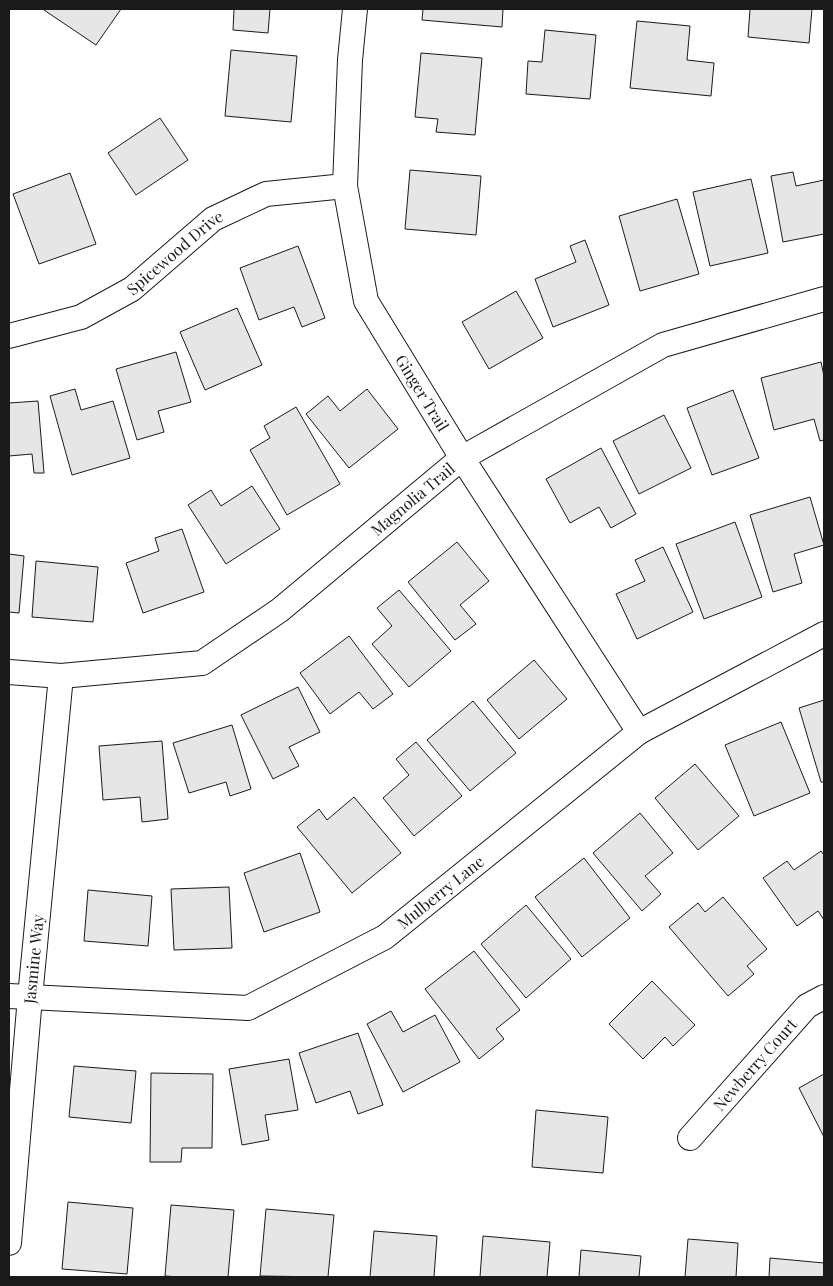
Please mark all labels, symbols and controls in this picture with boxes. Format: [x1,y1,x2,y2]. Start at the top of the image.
street label: Spicewood Drive [122,205,226,299]
street label: Ginger Trail [391,350,454,435]
street label: Magnolia Trail [366,457,459,540]
street label: Mulberry Lane [393,850,488,933]
street label: Jasmine Way [18,913,48,1006]
street label: Newberry Court [708,1014,801,1115]

